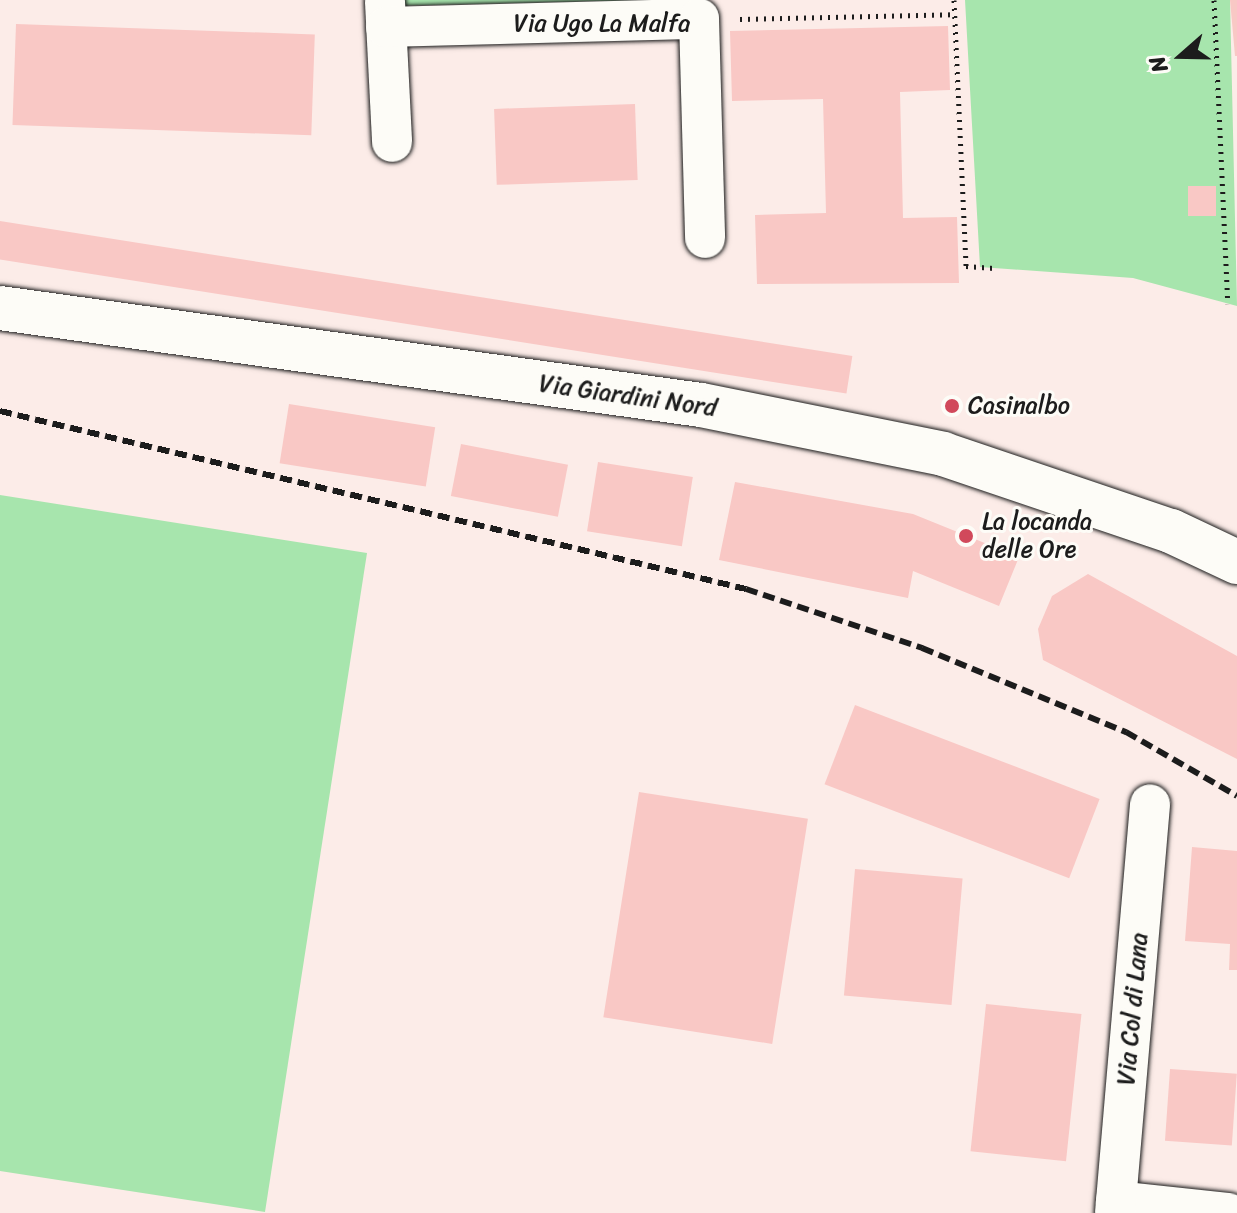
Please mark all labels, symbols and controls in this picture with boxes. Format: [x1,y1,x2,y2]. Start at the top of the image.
street label: Via Ugo La Malfa [514,10,690,38]
north arrow [1141,16,1221,96]
text: N [1137,51,1179,78]
street label: Via Giardini Nord [537,369,719,423]
place label: Casinalbo [968,392,1070,420]
marker: Casinalbo [943,397,961,415]
place label: La locanda delle Ore [982,508,1092,564]
marker: La locanda delle Ore [957,527,975,545]
street label: Via Col di Lana [1112,932,1154,1086]

